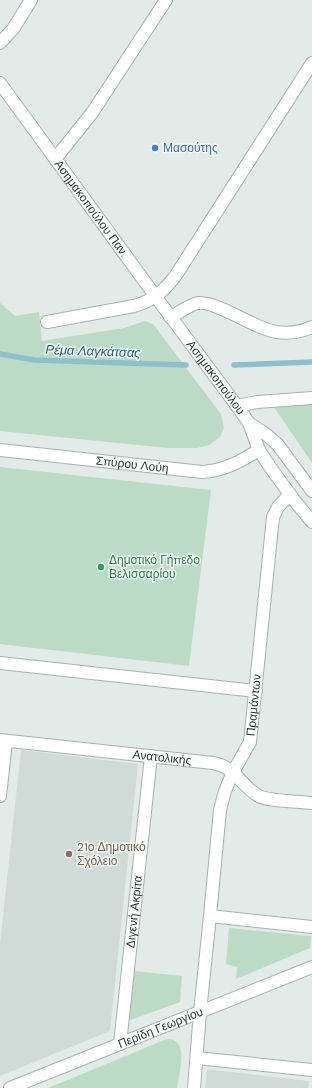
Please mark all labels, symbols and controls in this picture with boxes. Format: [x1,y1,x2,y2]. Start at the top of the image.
place label: Μασούτης [163,140,218,156]
marker: Μασούτης [150,143,160,153]
street label: Ασημακοπούλου Παν. [51,157,132,260]
street label: Ασημακοπούλου [183,337,249,418]
water label: Ρέμα Λαγκάτσας [45,341,142,361]
street label: Σπύρου Λούη [95,452,169,476]
place label: Δημοτικό Γήπεδο Βελισσαρίου [109,552,200,582]
marker: Δημοτικό Γήπεδο Βελισσαρίου [96,562,106,572]
street label: Πραμάντων [243,673,265,737]
street label: Ανατολικής [132,746,192,769]
place label: 21ο Δημοτικό Σχόλειο [77,839,146,869]
marker: 21ο Δημοτικό Σχόλειο [64,849,74,859]
street label: Διγενή Ακρίτα [122,875,146,949]
street label: Περίδη Γεωργίου [116,1004,205,1052]

